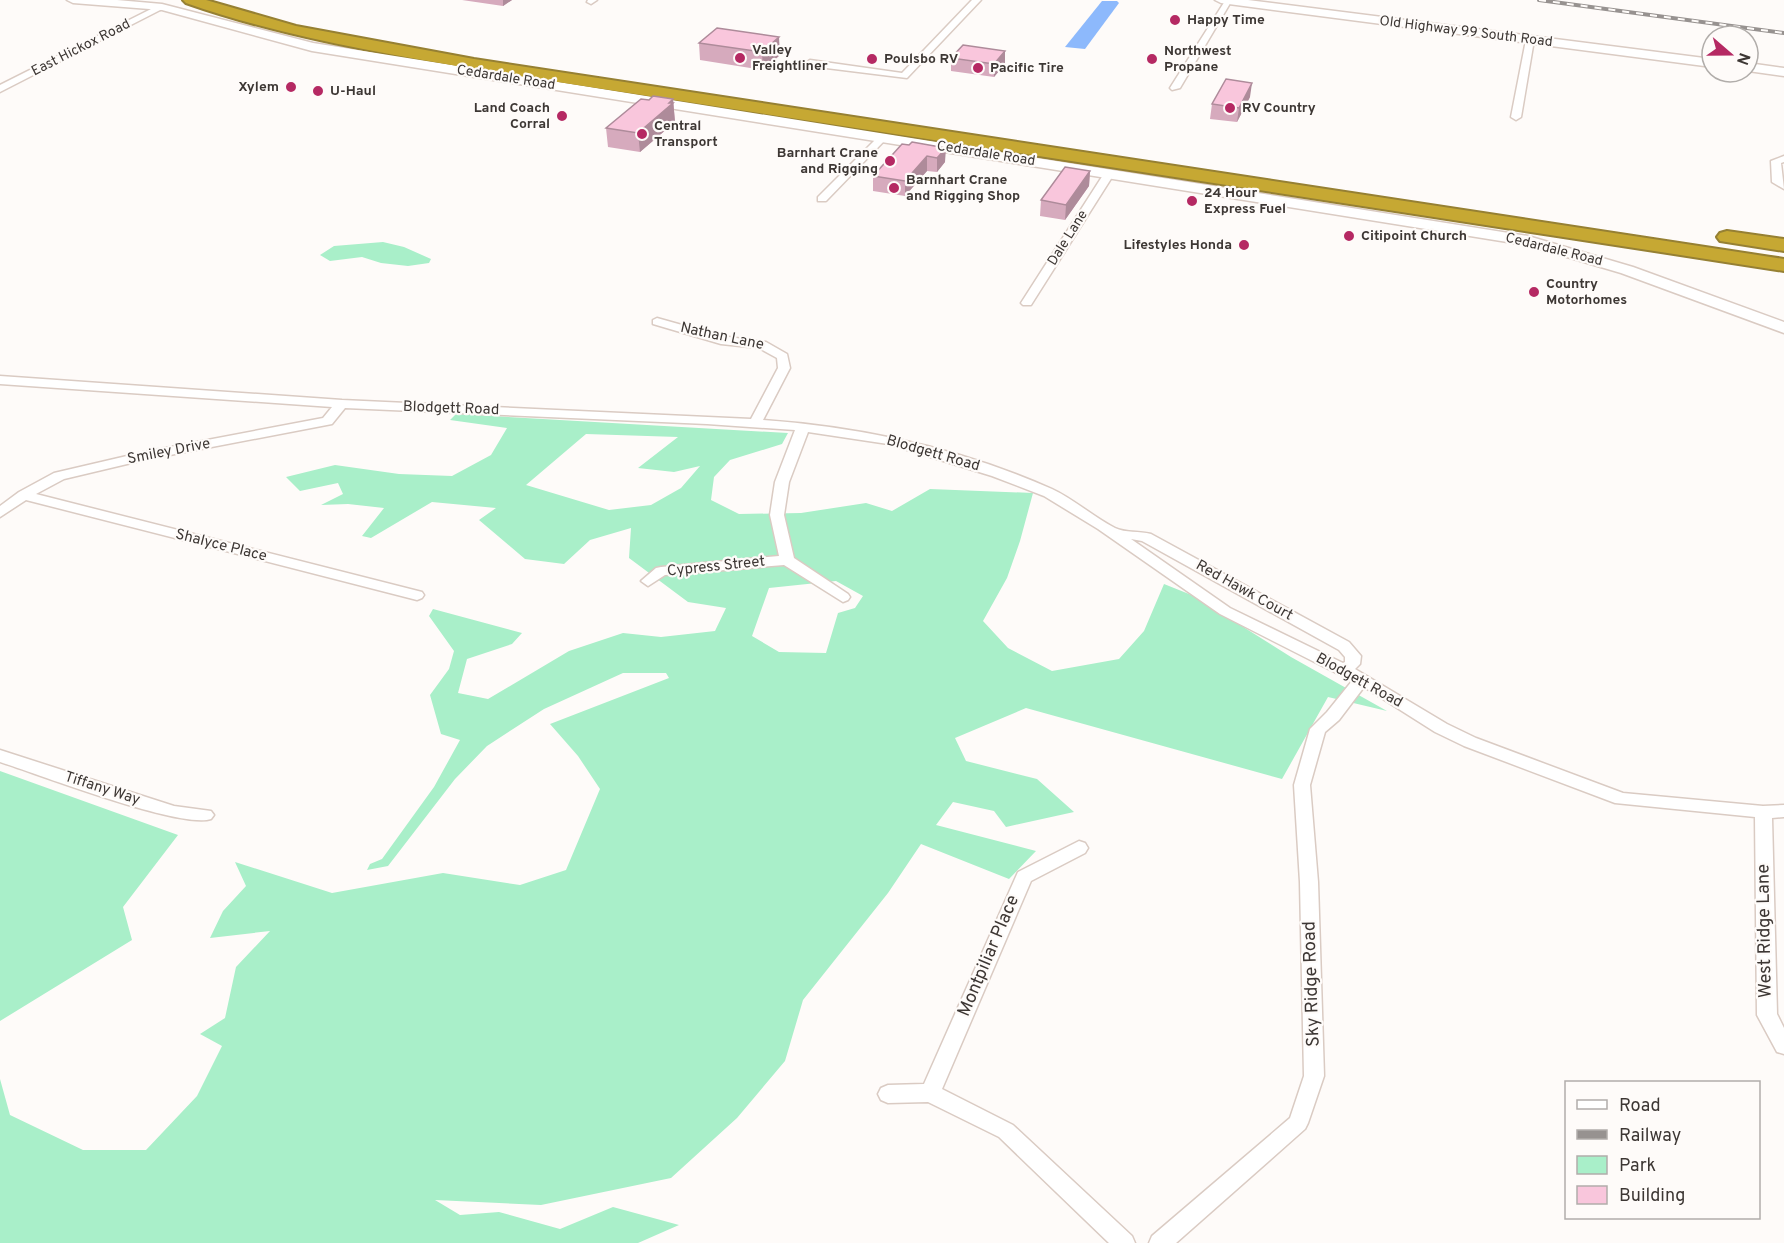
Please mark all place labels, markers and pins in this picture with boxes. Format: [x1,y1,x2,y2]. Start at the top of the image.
place label: Happy Time [1187,12,1265,29]
marker: Happy Time [1168,13,1182,27]
place label: Valley Freightliner [752,42,828,75]
place label: Northwest Propane [1164,43,1231,76]
marker: Valley Freightliner [733,51,747,65]
place label: Poulsbo RV [884,51,959,68]
marker: Poulsbo RV [865,52,879,66]
marker: Northwest Propane [1145,52,1159,66]
place label: Pacific Tire [990,60,1064,77]
marker: Pacific Tire [971,61,985,75]
place label: Xylem [238,79,279,96]
marker: Xylem [284,80,298,94]
place label: U-Haul [330,83,376,100]
marker: U-Haul [311,84,325,98]
place label: Land Coach Corral [474,100,550,133]
place label: RV Country [1242,100,1316,117]
marker: RV Country [1223,101,1237,115]
marker: Land Coach Corral [555,109,569,123]
place label: Central Transport [654,118,718,151]
marker: Central Transport [635,127,649,141]
place label: Barnhart Crane and Rigging [777,145,878,178]
marker: Barnhart Crane and Rigging [883,154,897,168]
place label: Barnhart Crane and Rigging Shop [906,172,1020,205]
marker: Barnhart Crane and Rigging Shop [887,181,901,195]
place label: 24 Hour Express Fuel [1204,185,1286,218]
marker: 24 Hour Express Fuel [1185,194,1199,208]
place label: Citipoint Church [1361,228,1467,245]
marker: Citipoint Church [1342,229,1356,243]
place label: Lifestyles Honda [1124,237,1232,254]
marker: Lifestyles Honda [1237,238,1251,252]
place label: Country Motorhomes [1546,276,1627,309]
marker: Country Motorhomes [1527,285,1541,299]

